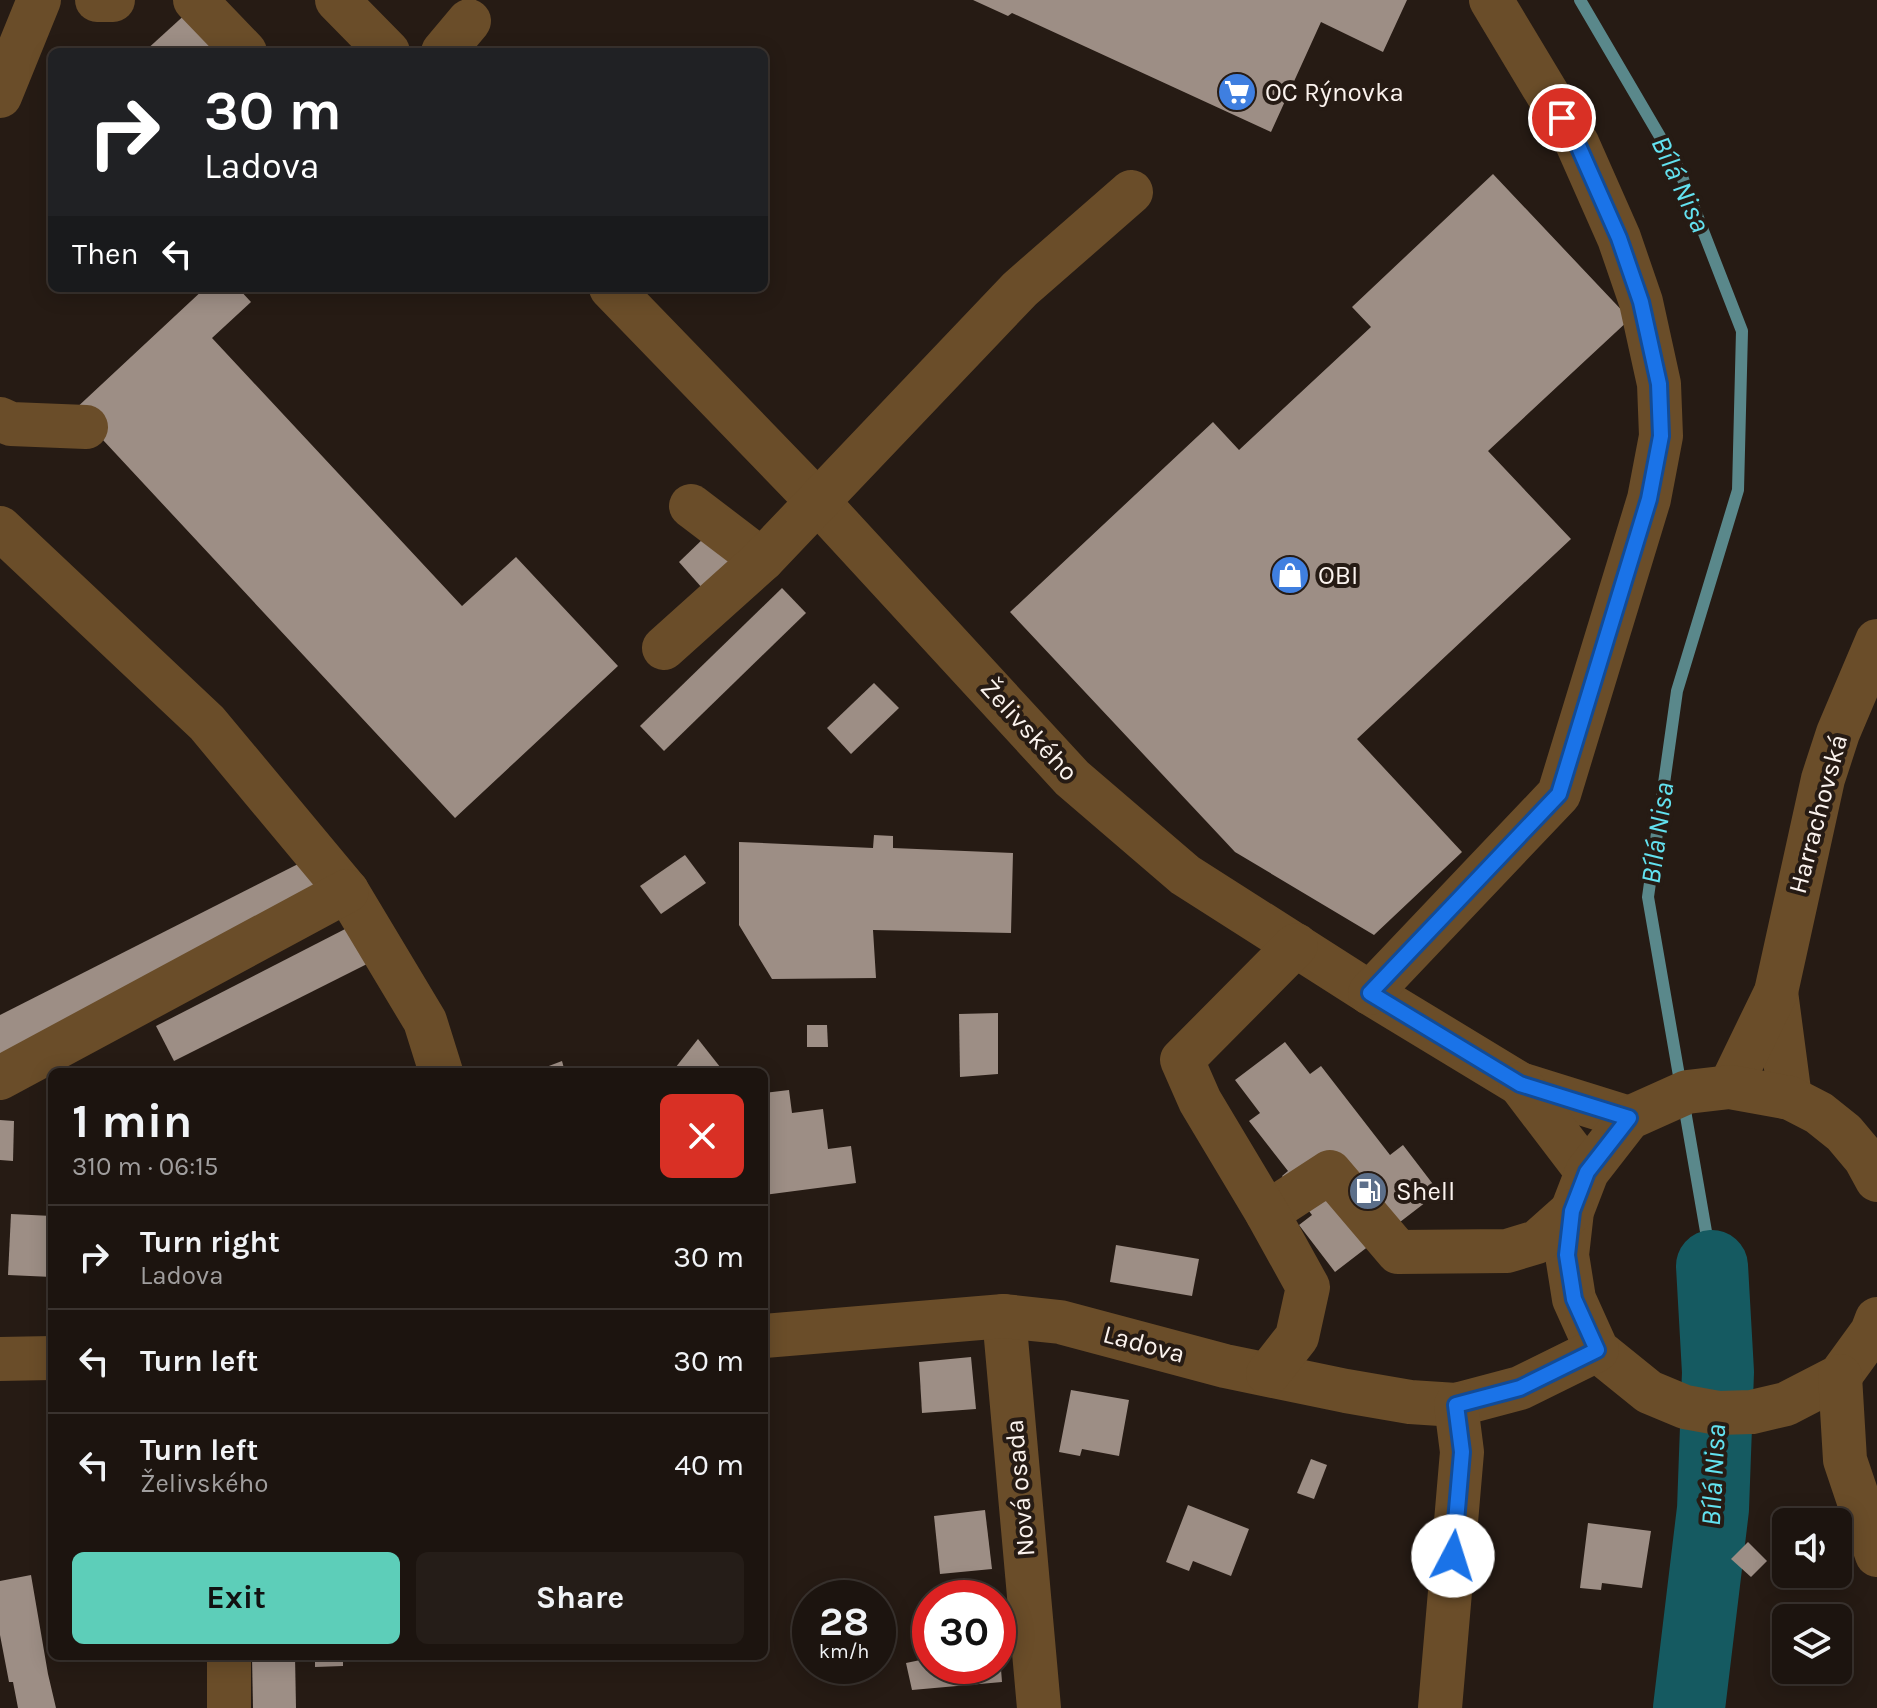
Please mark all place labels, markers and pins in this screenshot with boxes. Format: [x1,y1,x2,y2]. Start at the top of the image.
supermarket icon: OC Rýnovka [1216,71,1258,113]
place label: OC Rýnovka [1265,77,1404,108]
pin [1528,84,1596,152]
shop icon: OBI [1269,554,1311,596]
place label: OBI [1318,560,1358,591]
fuel station icon: Shell [1347,1170,1389,1212]
place label: Shell [1396,1176,1455,1207]

